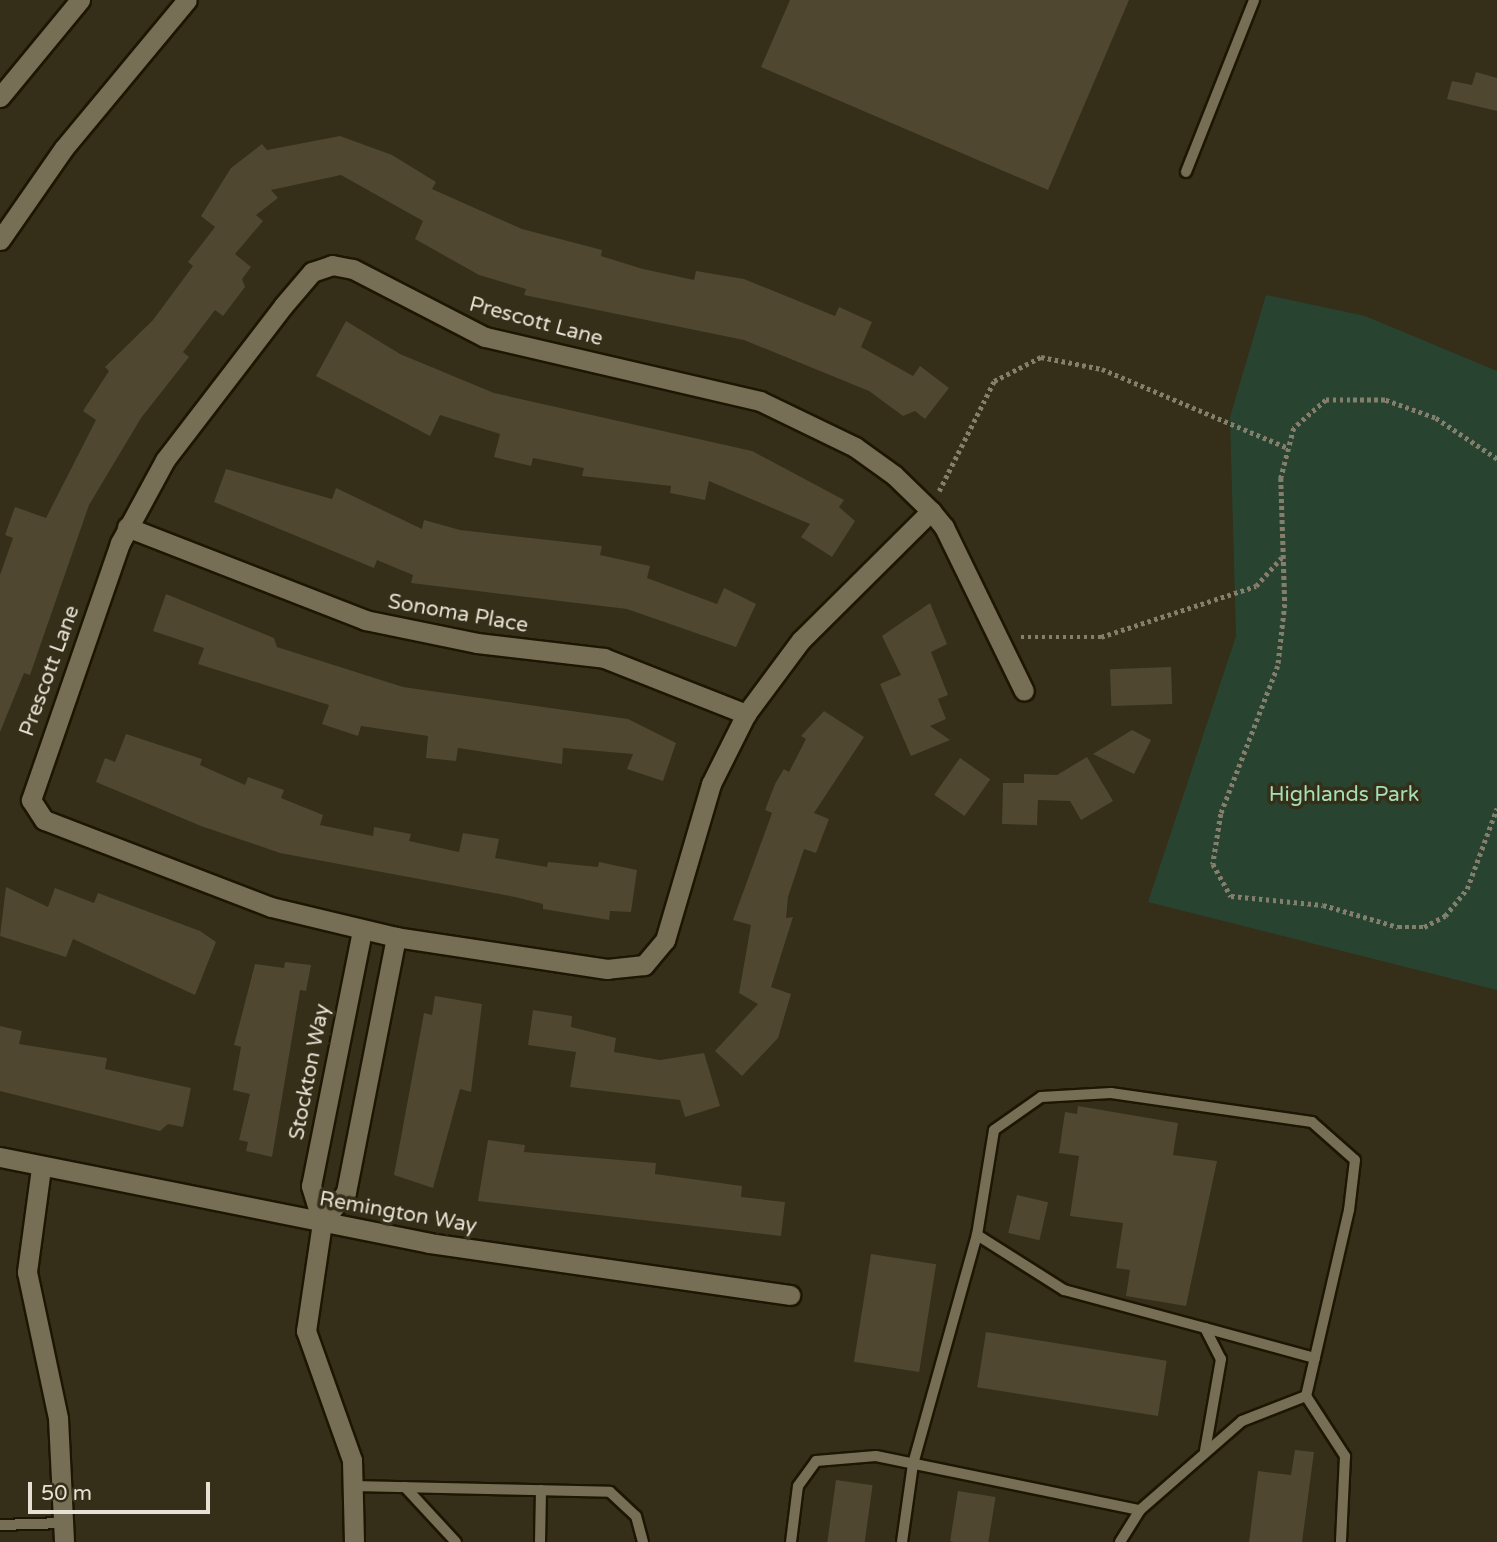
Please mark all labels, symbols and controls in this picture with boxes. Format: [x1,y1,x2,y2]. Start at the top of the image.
street label: Prescott Lane [466,292,606,352]
street label: Sonoma Place [386,589,530,639]
street label: Prescott Lane [15,602,85,740]
park label: Highlands Park [1269,782,1419,808]
street label: Stockton Way [284,1002,336,1142]
street label: Remington Way [317,1187,479,1239]
scale bar [32,1468,214,1512]
text: 50 m [41,1481,92,1506]

